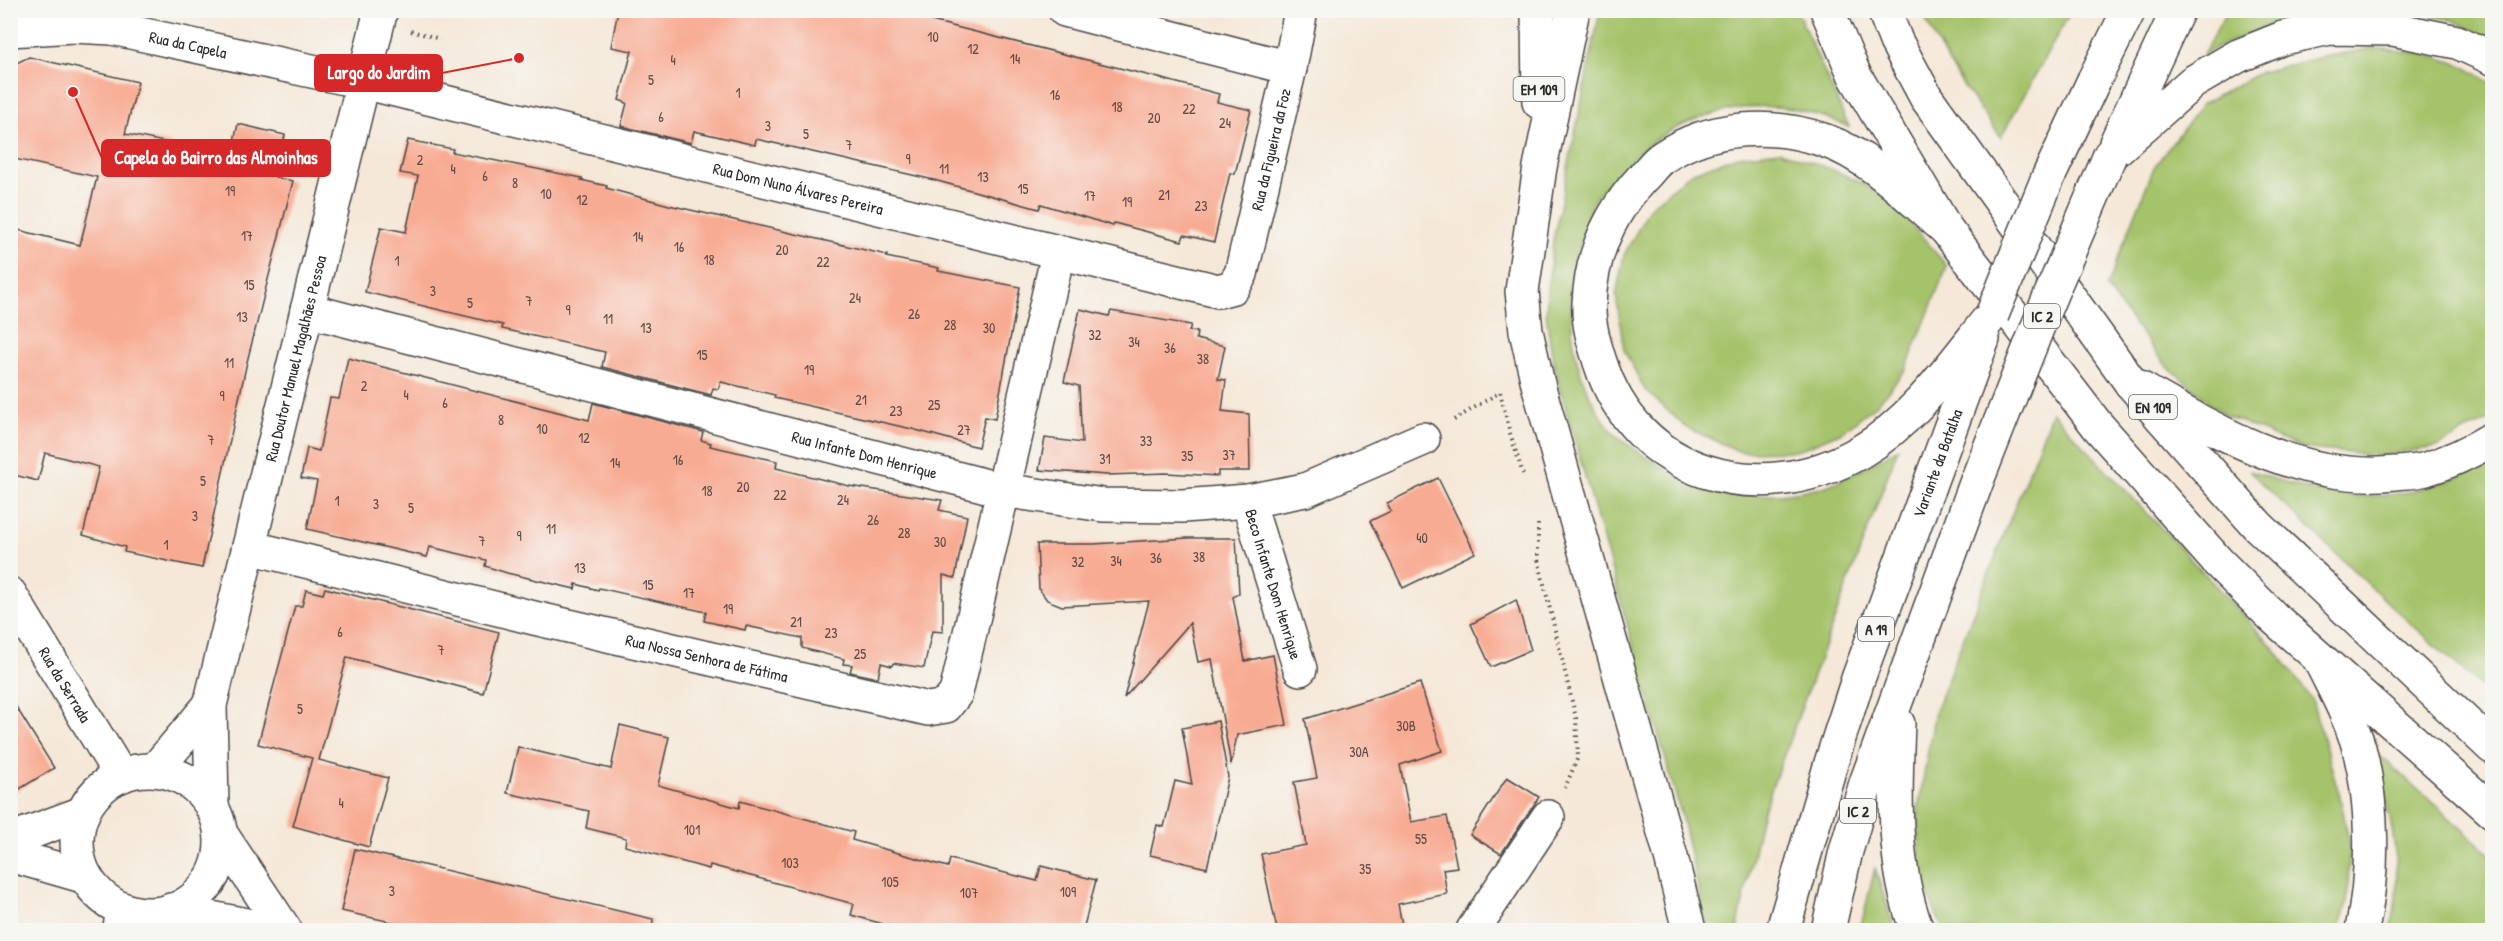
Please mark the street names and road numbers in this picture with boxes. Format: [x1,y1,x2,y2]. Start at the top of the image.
street label: Rua da Capela [147,25,229,63]
road number: EM 109 [1514,77,1564,101]
street label: Rua da Figueira da Foz [1246,86,1296,213]
street label: Rua Dom Nuno Álvares Pereira [711,157,886,220]
street label: Rua Doutor Manuel Magalhães Pessoa [259,253,331,464]
road number: IC 2 [2024,304,2060,328]
road number: EN 109 [2129,395,2177,419]
street label: Variante da Batalha [1907,406,1967,520]
street label: Rua Infante Dom Henrique [790,425,940,484]
street label: Beco Infante Dom Henrique [1240,506,1308,663]
road number: A 19 [1858,617,1894,641]
street label: Rua Nossa Senhora de Fátima [623,628,790,687]
street label: Rua da Serrada [34,643,97,726]
road number: IC 2 [1840,799,1876,823]

